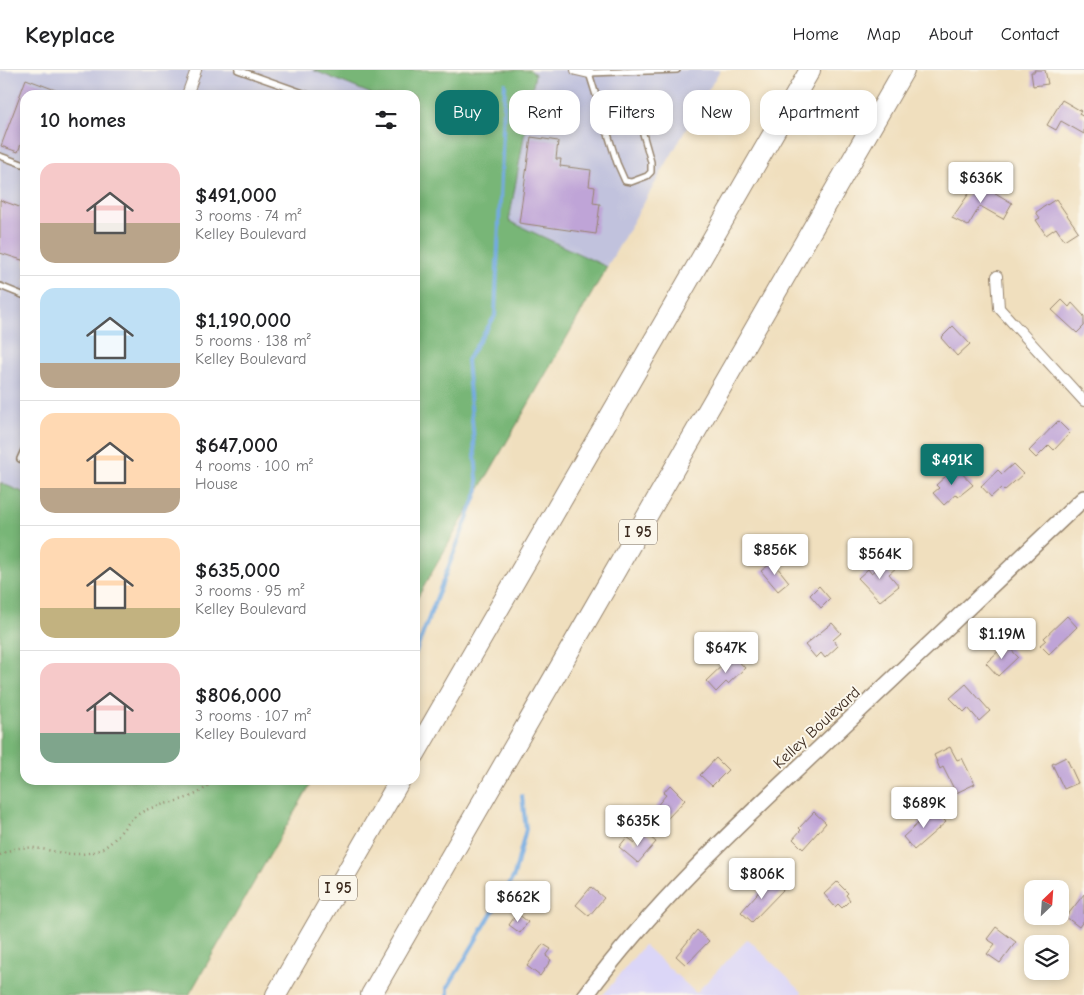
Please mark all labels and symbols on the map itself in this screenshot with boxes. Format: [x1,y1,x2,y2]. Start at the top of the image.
pin: $636K [946,162,1016,204]
pin: $491K [917,444,987,486]
road number: I 95 [619,520,657,544]
pin: $856K [740,534,810,576]
pin: $564K [845,538,915,580]
pin: $1.19M [961,618,1043,660]
pin: $647K [691,632,761,674]
street label: Kelley Boulevard [770,683,864,772]
pin: $689K [889,786,959,829]
pin: $635K [603,804,673,847]
pin: $806K [727,858,797,900]
road number: I 95 [319,876,357,900]
pin: $662K [483,880,553,923]
north arrow [1024,880,1069,925]

